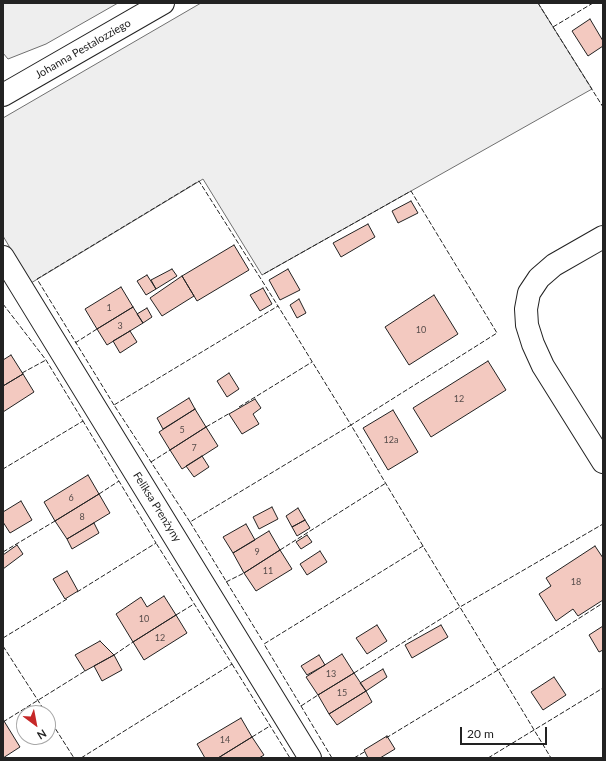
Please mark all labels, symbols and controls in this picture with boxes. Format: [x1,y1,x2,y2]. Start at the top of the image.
street label: Johanna Pestalozziego [33,16,133,82]
house number: 1 [106,303,112,313]
house number: 3 [117,321,123,331]
house number: 10 [416,325,426,335]
house number: 12 [454,394,464,404]
house number: 5 [179,425,185,435]
house number: 12a [384,435,398,445]
house number: 7 [191,443,197,453]
street label: Feliksa Prenżyny [130,470,184,544]
house number: 6 [68,493,74,503]
house number: 8 [79,512,85,522]
house number: 9 [254,547,260,557]
house number: 11 [263,566,273,576]
house number: 18 [571,577,581,587]
house number: 10 [139,614,149,624]
house number: 12 [155,633,165,643]
house number: 13 [326,669,336,679]
house number: 15 [337,688,347,698]
north arrow [16,705,56,745]
scale bar [462,719,549,745]
text: 20 m [467,726,494,741]
text: N [35,727,49,743]
house number: 14 [220,735,230,745]

